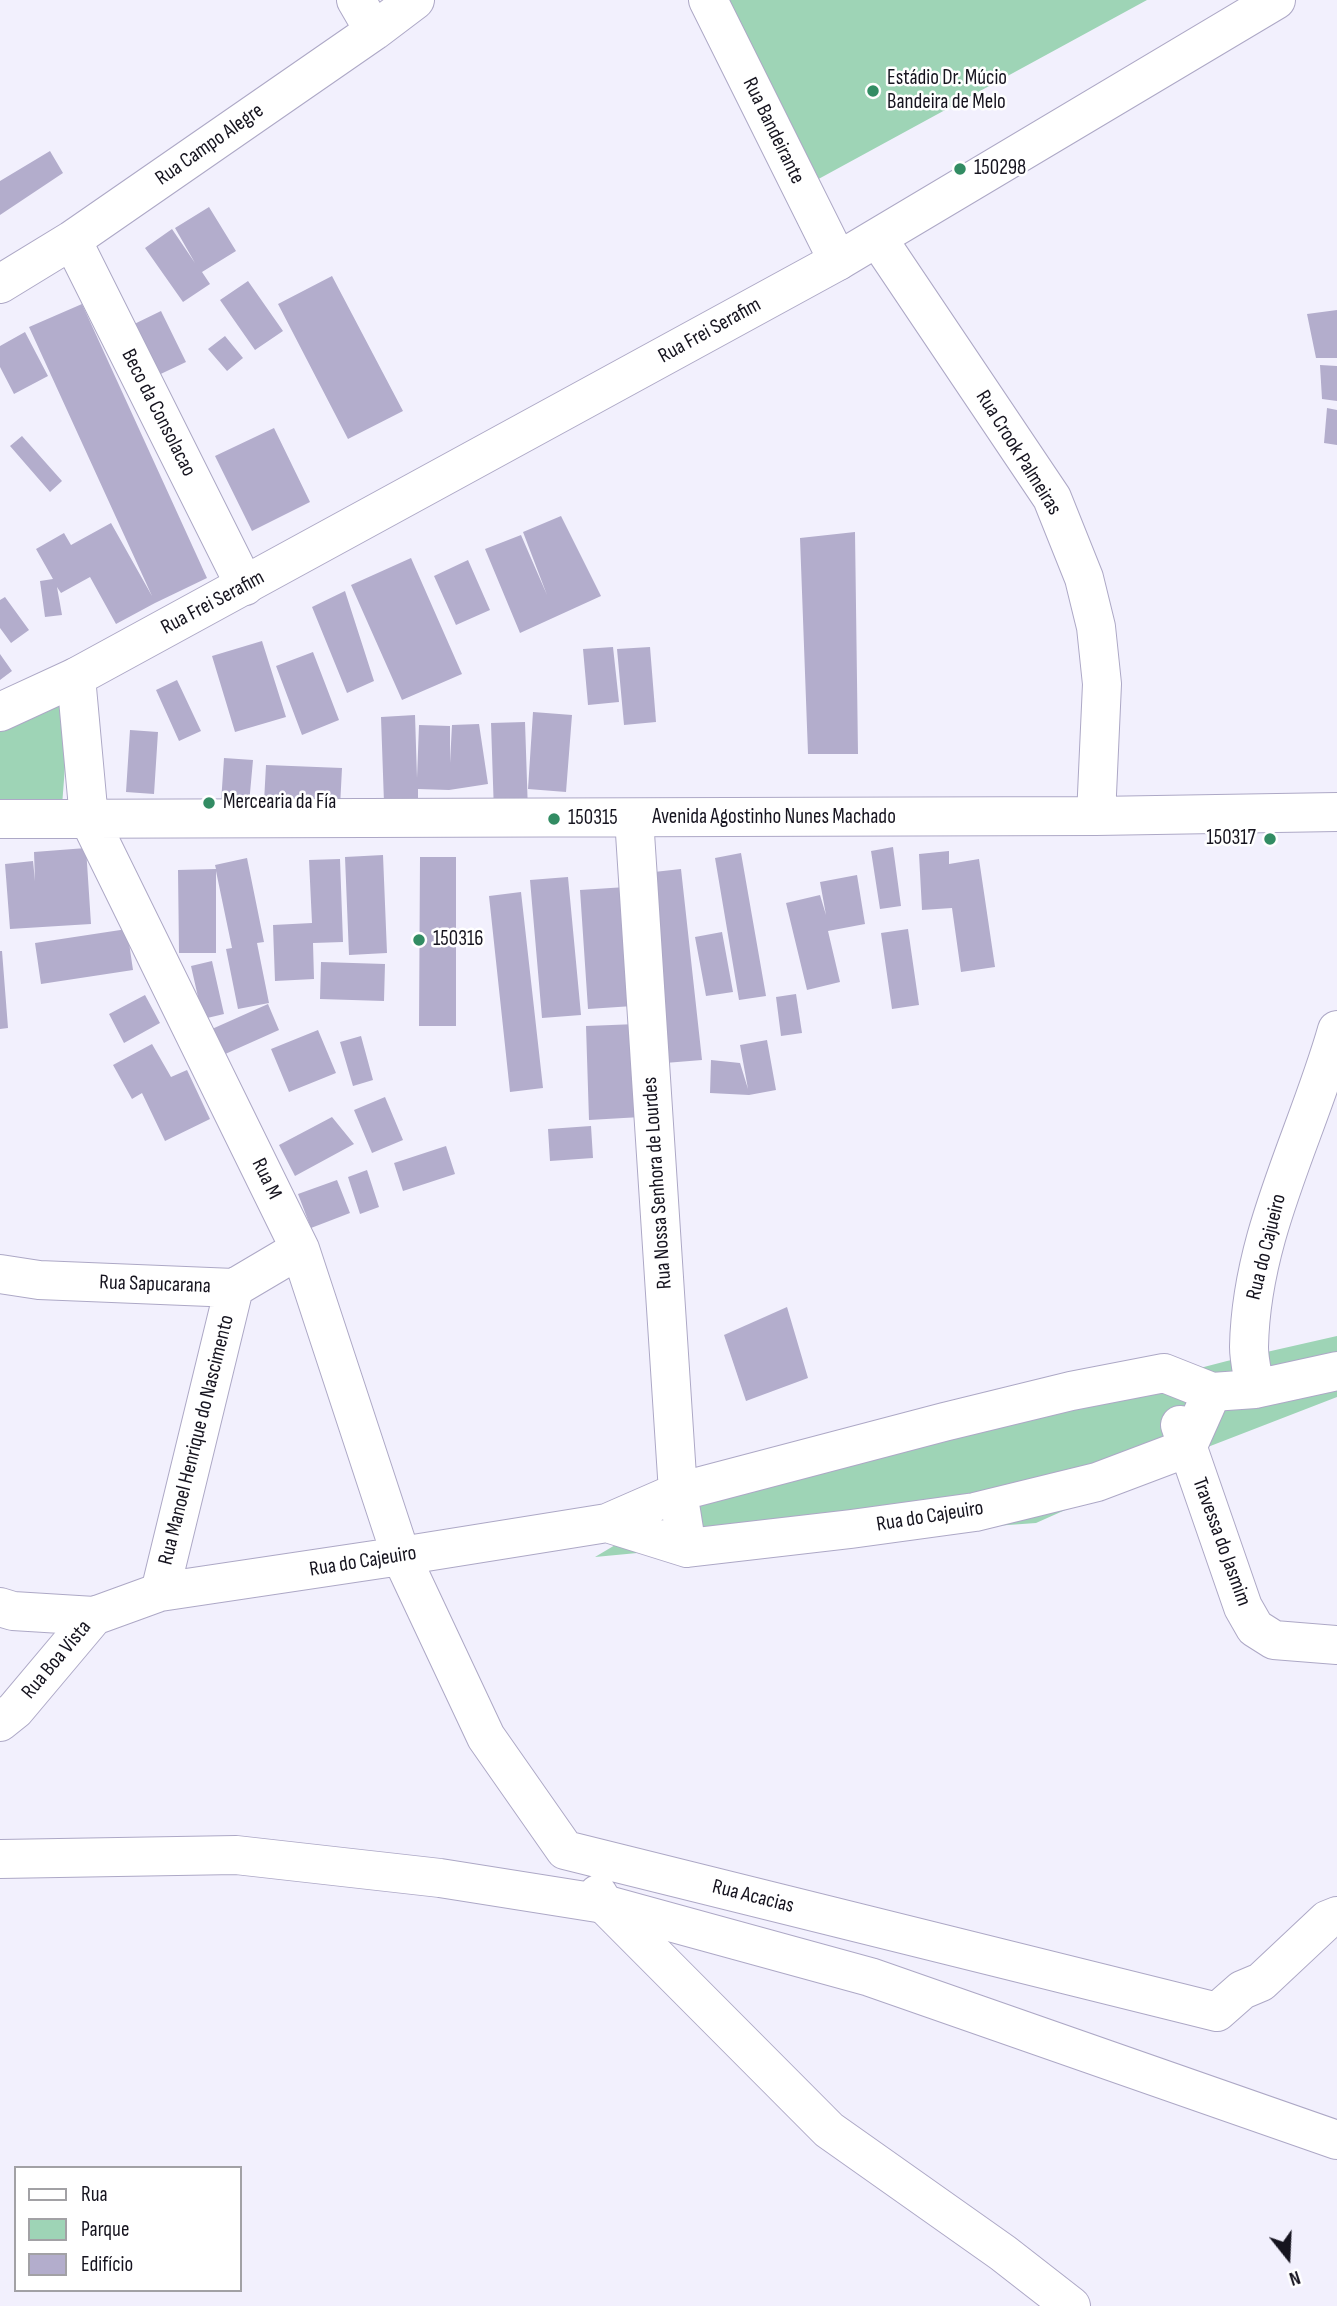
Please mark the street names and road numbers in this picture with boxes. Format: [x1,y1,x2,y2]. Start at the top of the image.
street label: Rua Bandeirante [736,74,810,188]
street label: Rua Campo Alegre [151,98,269,192]
street label: Rua Frei Serafim [654,293,766,369]
street label: Beco da Consolacao [115,345,201,481]
street label: Rua Crook Palmeiras [970,386,1066,520]
street label: Rua Frei Serafim [157,565,269,641]
street label: Avenida Agostinho Nunes Machado [652,805,896,831]
street label: Rua Nossa Senhora de Lourdes [638,1076,678,1290]
street label: Rua M [245,1154,287,1204]
street label: Rua do Cajueiro [1242,1192,1292,1302]
street label: Rua Sapucarana [99,1270,211,1300]
street label: Rua Manoel Henrique do Nascimento [154,1312,240,1568]
street label: Travessa do Jasmim [1186,1474,1256,1610]
street label: Rua do Cajeuiro [875,1496,985,1538]
street label: Rua do Cajeuiro [308,1541,418,1583]
street label: Rua Boa Vista [17,1616,97,1704]
street label: Rua Acacias [710,1875,796,1919]

